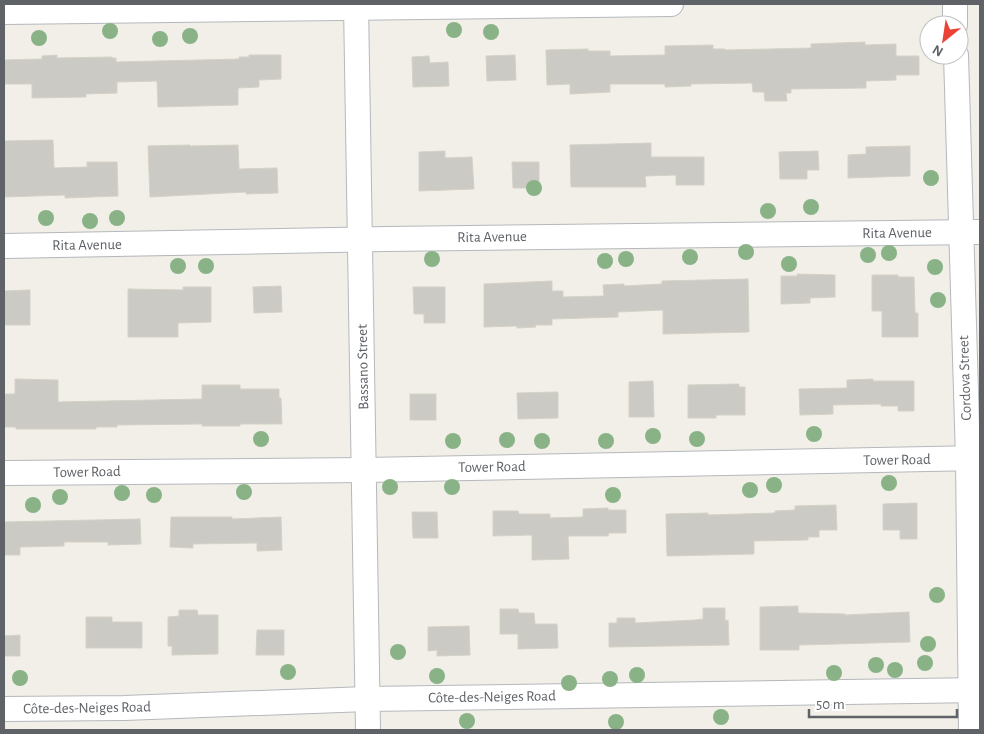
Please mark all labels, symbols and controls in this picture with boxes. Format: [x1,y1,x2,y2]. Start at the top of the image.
north arrow [919,15,969,65]
text: N [930,42,946,59]
street label: Rita Avenue [862,225,932,241]
street label: Rita Avenue [457,229,527,245]
street label: Rita Avenue [52,237,122,253]
street label: Bassano Street [355,324,371,410]
street label: Cordova Street [956,335,974,421]
street label: Tower Road [863,452,931,468]
street label: Tower Road [458,459,526,475]
street label: Tower Road [53,464,121,480]
scale bar [809,686,956,718]
street label: Côte-des-Neiges Road [428,688,556,706]
text: 50 m [816,697,845,712]
street label: Côte-des-Neiges Road [23,699,151,717]

